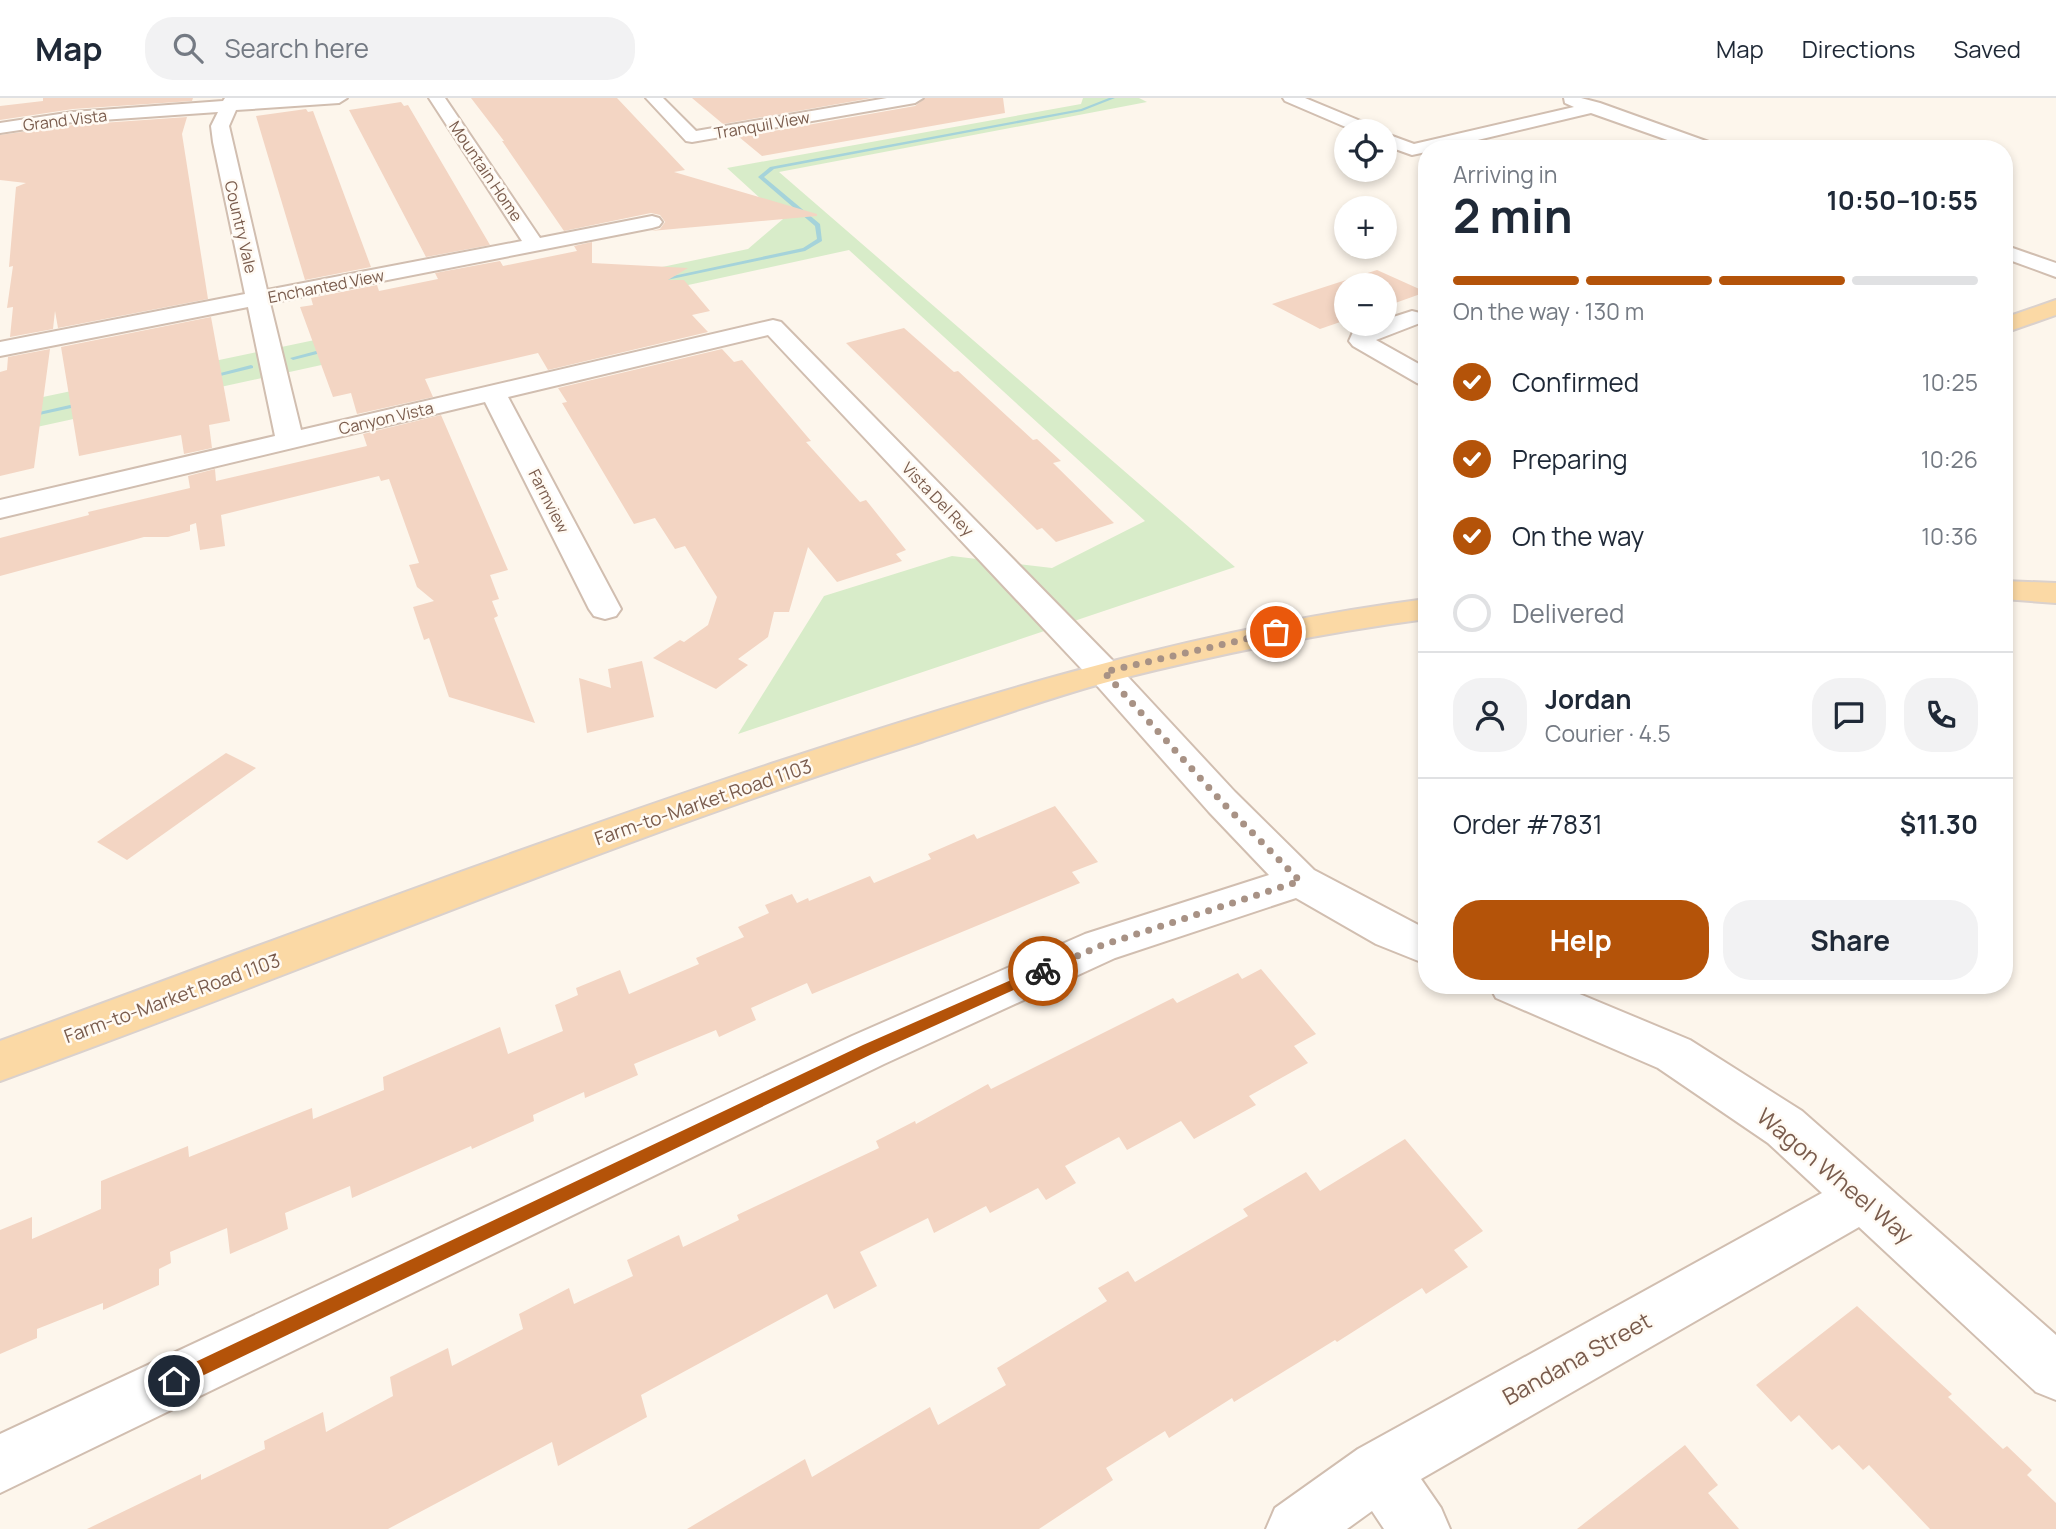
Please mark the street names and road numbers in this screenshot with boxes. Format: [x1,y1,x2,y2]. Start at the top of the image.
street label: Grand Vista [22,104,108,136]
street label: Tranquil View [713,106,811,144]
street label: Mountain Home [444,116,528,226]
street label: Country Vale [220,178,262,276]
street label: Enchanted View [266,264,386,308]
street label: Canyon Vista [336,396,436,440]
street label: Vista Del Rey [897,457,979,541]
street label: Farmview [524,465,574,537]
street label: Farm-to-Market Road 1103 [591,753,815,851]
street label: Farm-to-Market Road 1103 [60,947,284,1049]
street label: Wagon Wheel Way [1750,1100,1921,1250]
street label: Bandana Street [1496,1304,1657,1412]

